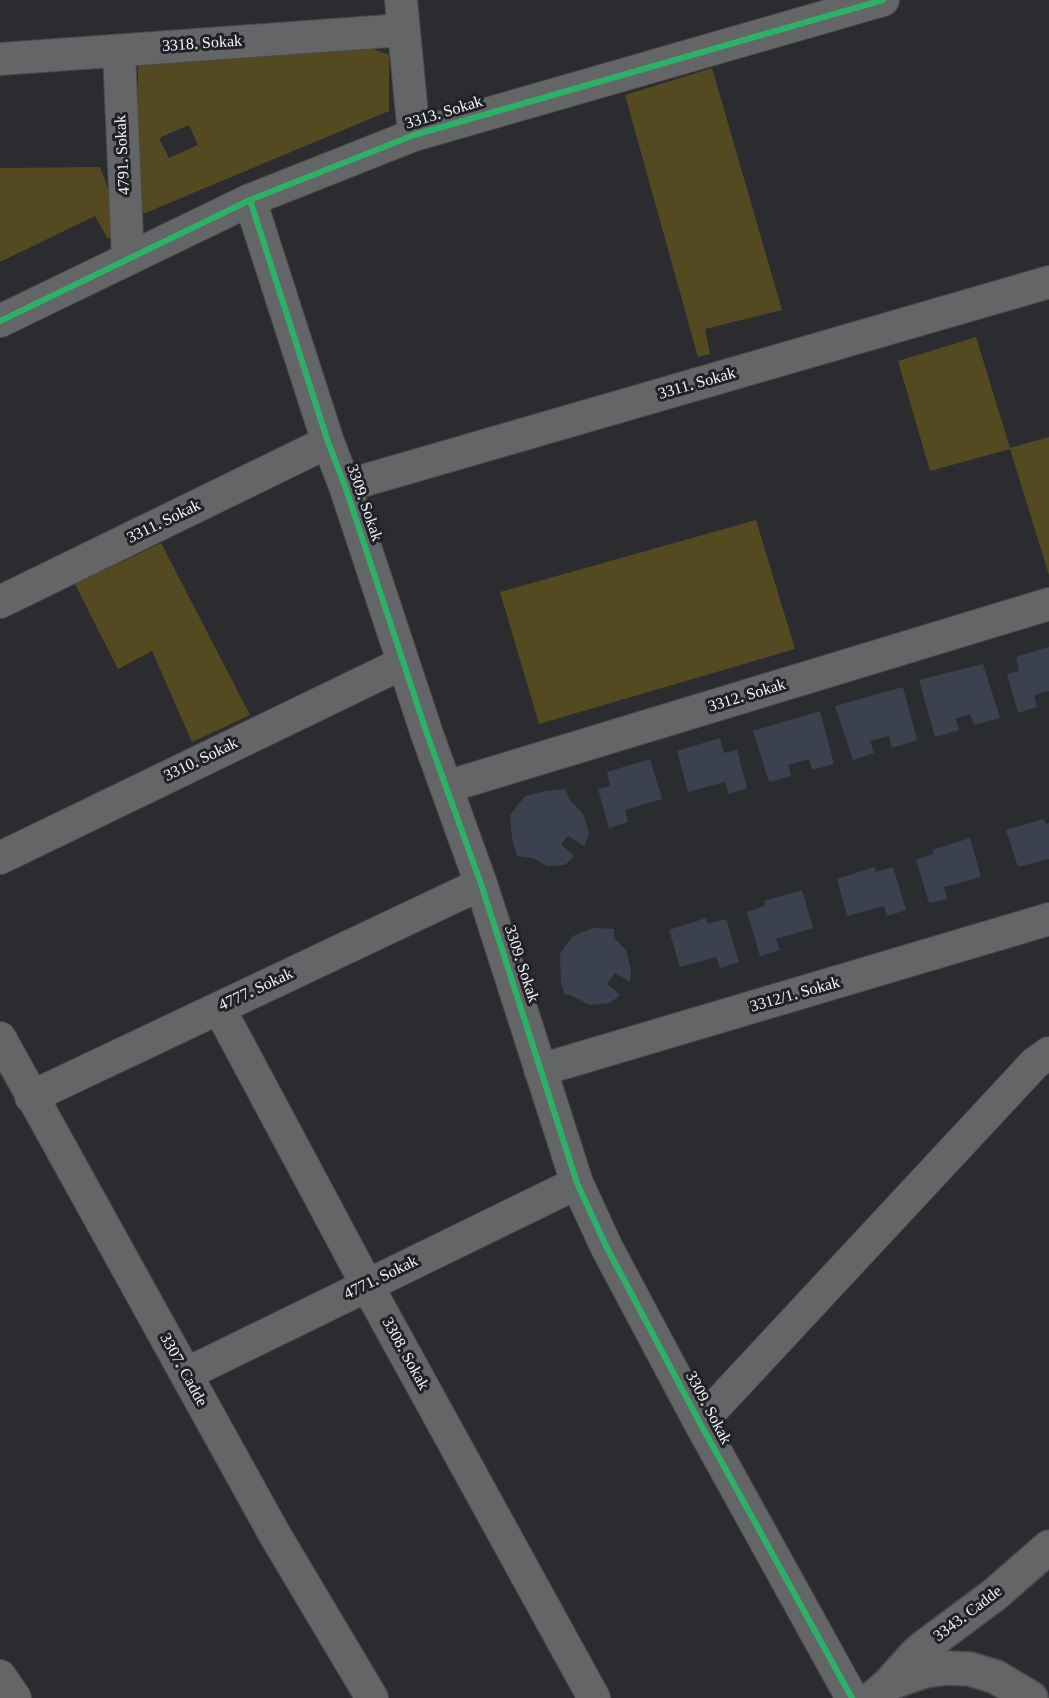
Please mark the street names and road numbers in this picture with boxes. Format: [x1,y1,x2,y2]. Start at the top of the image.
street label: 3318. Sokak [161,32,243,56]
street label: 3313. Sokak [403,92,485,134]
street label: 4791. Sokak [111,115,135,195]
street label: 3311. Sokak [656,364,738,404]
street label: 3309. Sokak [342,462,386,544]
street label: 3311. Sokak [124,496,204,548]
street label: 3312. Sokak [706,675,788,717]
street label: 3310. Sokak [161,734,241,786]
street label: 3309. Sokak [500,923,542,1005]
street label: 4777. Sokak [216,964,296,1016]
street label: 3312/1. Sokak [748,973,842,1017]
street label: 4771. Sokak [341,1252,421,1304]
street label: 3308. Sokak [377,1314,433,1394]
street label: 3307. Cadde [155,1330,211,1410]
street label: 3309. Sokak [681,1368,735,1448]
street label: 3343. Cadde [930,1582,1006,1646]

